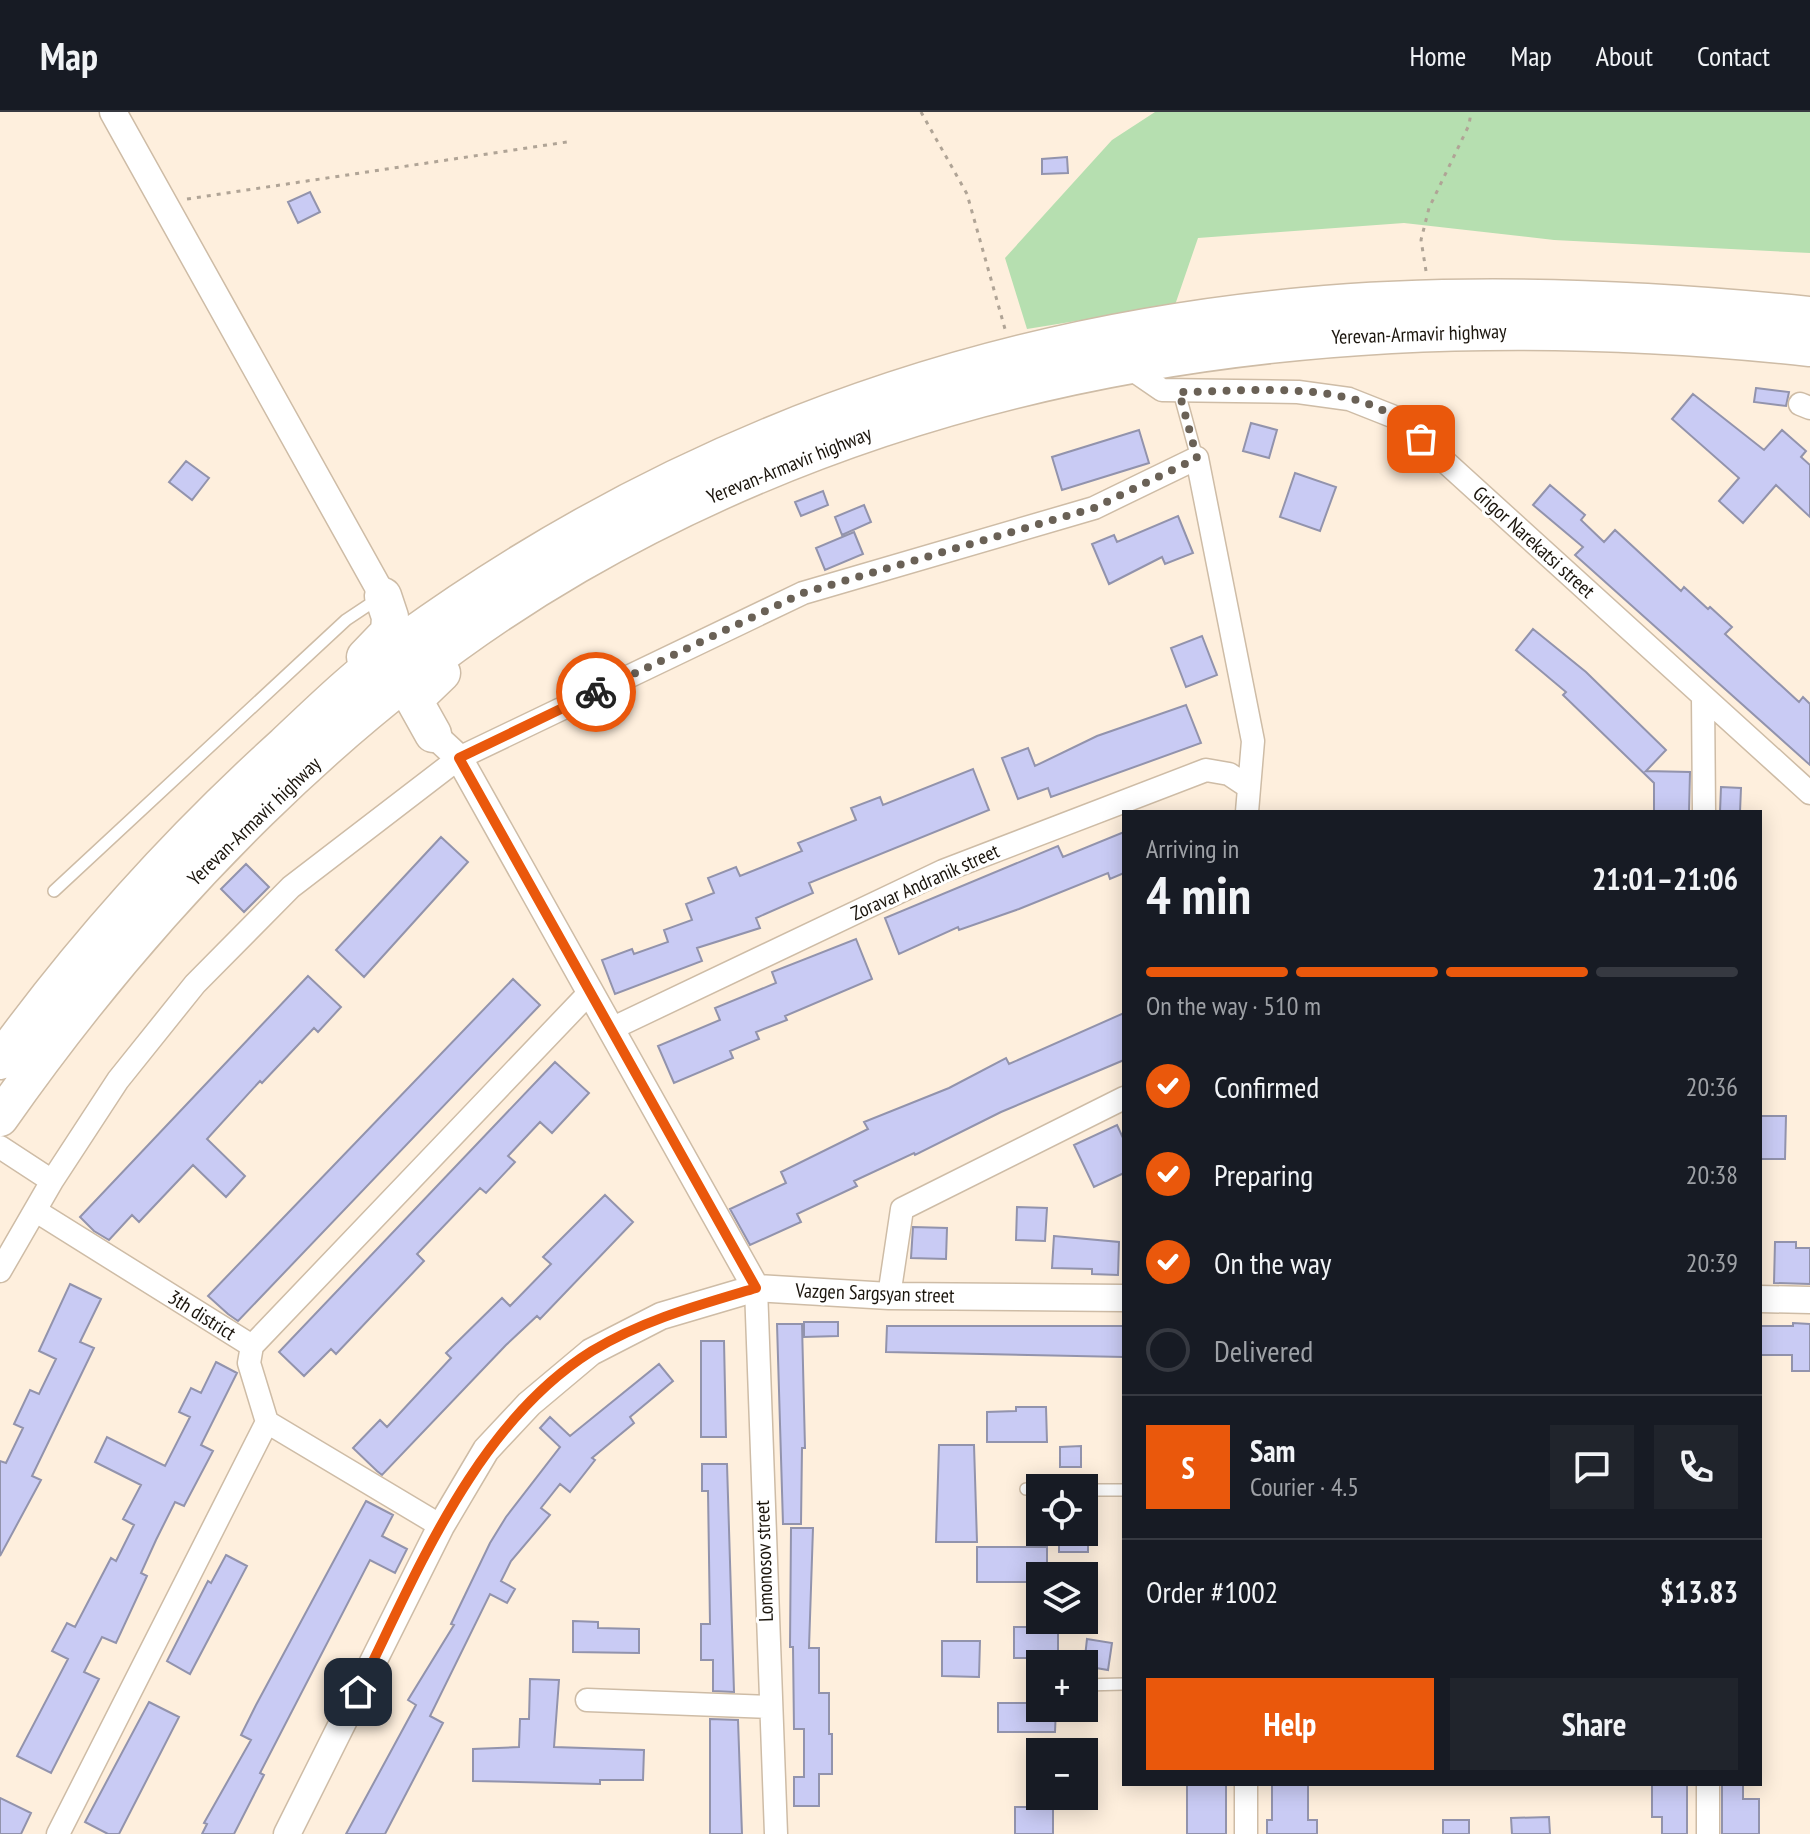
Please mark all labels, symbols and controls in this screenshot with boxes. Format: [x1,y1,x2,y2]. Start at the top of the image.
text: Map [40,31,98,80]
text: Home [1410,37,1466,74]
text: Map [1510,37,1552,74]
text: About [1596,37,1653,74]
text: Contact [1697,37,1770,74]
street label: Yerevan-Armavir highway [1331,318,1507,350]
pin [1387,405,1455,473]
icon: bag [1399,417,1443,461]
street label: Yerevan-Armavir highway [703,420,876,510]
street label: Grigor Narekatsi street [1468,480,1601,604]
courier [556,652,636,732]
icon: bike [574,670,618,714]
street label: Yerevan-Armavir highway [182,750,326,891]
text: Arriving in [1146,832,1239,865]
street label: Zoravar Andranik street [847,837,1004,926]
text: 21:01–21:06 [1592,859,1738,898]
text: 4 min [1146,861,1251,928]
text: On the way · 510 m [1146,989,1321,1022]
icon: check [1146,1064,1190,1108]
text: Confirmed [1214,1067,1319,1106]
text: 20:36 [1686,1070,1738,1103]
icon: check [1146,1152,1190,1196]
text: Preparing [1214,1155,1313,1194]
text: 20:38 [1686,1158,1738,1191]
icon: check [1146,1240,1190,1284]
text: On the way [1214,1243,1331,1282]
text: 20:39 [1686,1246,1738,1279]
street label: Vazgen Sargsyan street [794,1277,955,1309]
street label: 3th district [163,1284,241,1346]
text: Delivered [1214,1331,1313,1370]
button: chat [1550,1425,1634,1509]
button: phone [1654,1425,1738,1509]
text: Sam [1250,1431,1295,1470]
text: S [1181,1448,1195,1487]
text: Courier · 4.5 [1250,1470,1359,1503]
map controls [1026,1474,1098,1810]
button: locate [1026,1474,1098,1546]
street label: Lomonosov street [749,1499,779,1622]
button: layers [1026,1562,1098,1634]
text: Order #1002 [1146,1572,1278,1611]
text: $13.83 [1660,1572,1738,1611]
button: + [1026,1650,1098,1722]
pin [324,1658,392,1726]
icon: home [336,1670,380,1714]
button: Help [1146,1678,1434,1770]
button: Share [1450,1678,1738,1770]
button: − [1026,1738,1098,1810]

